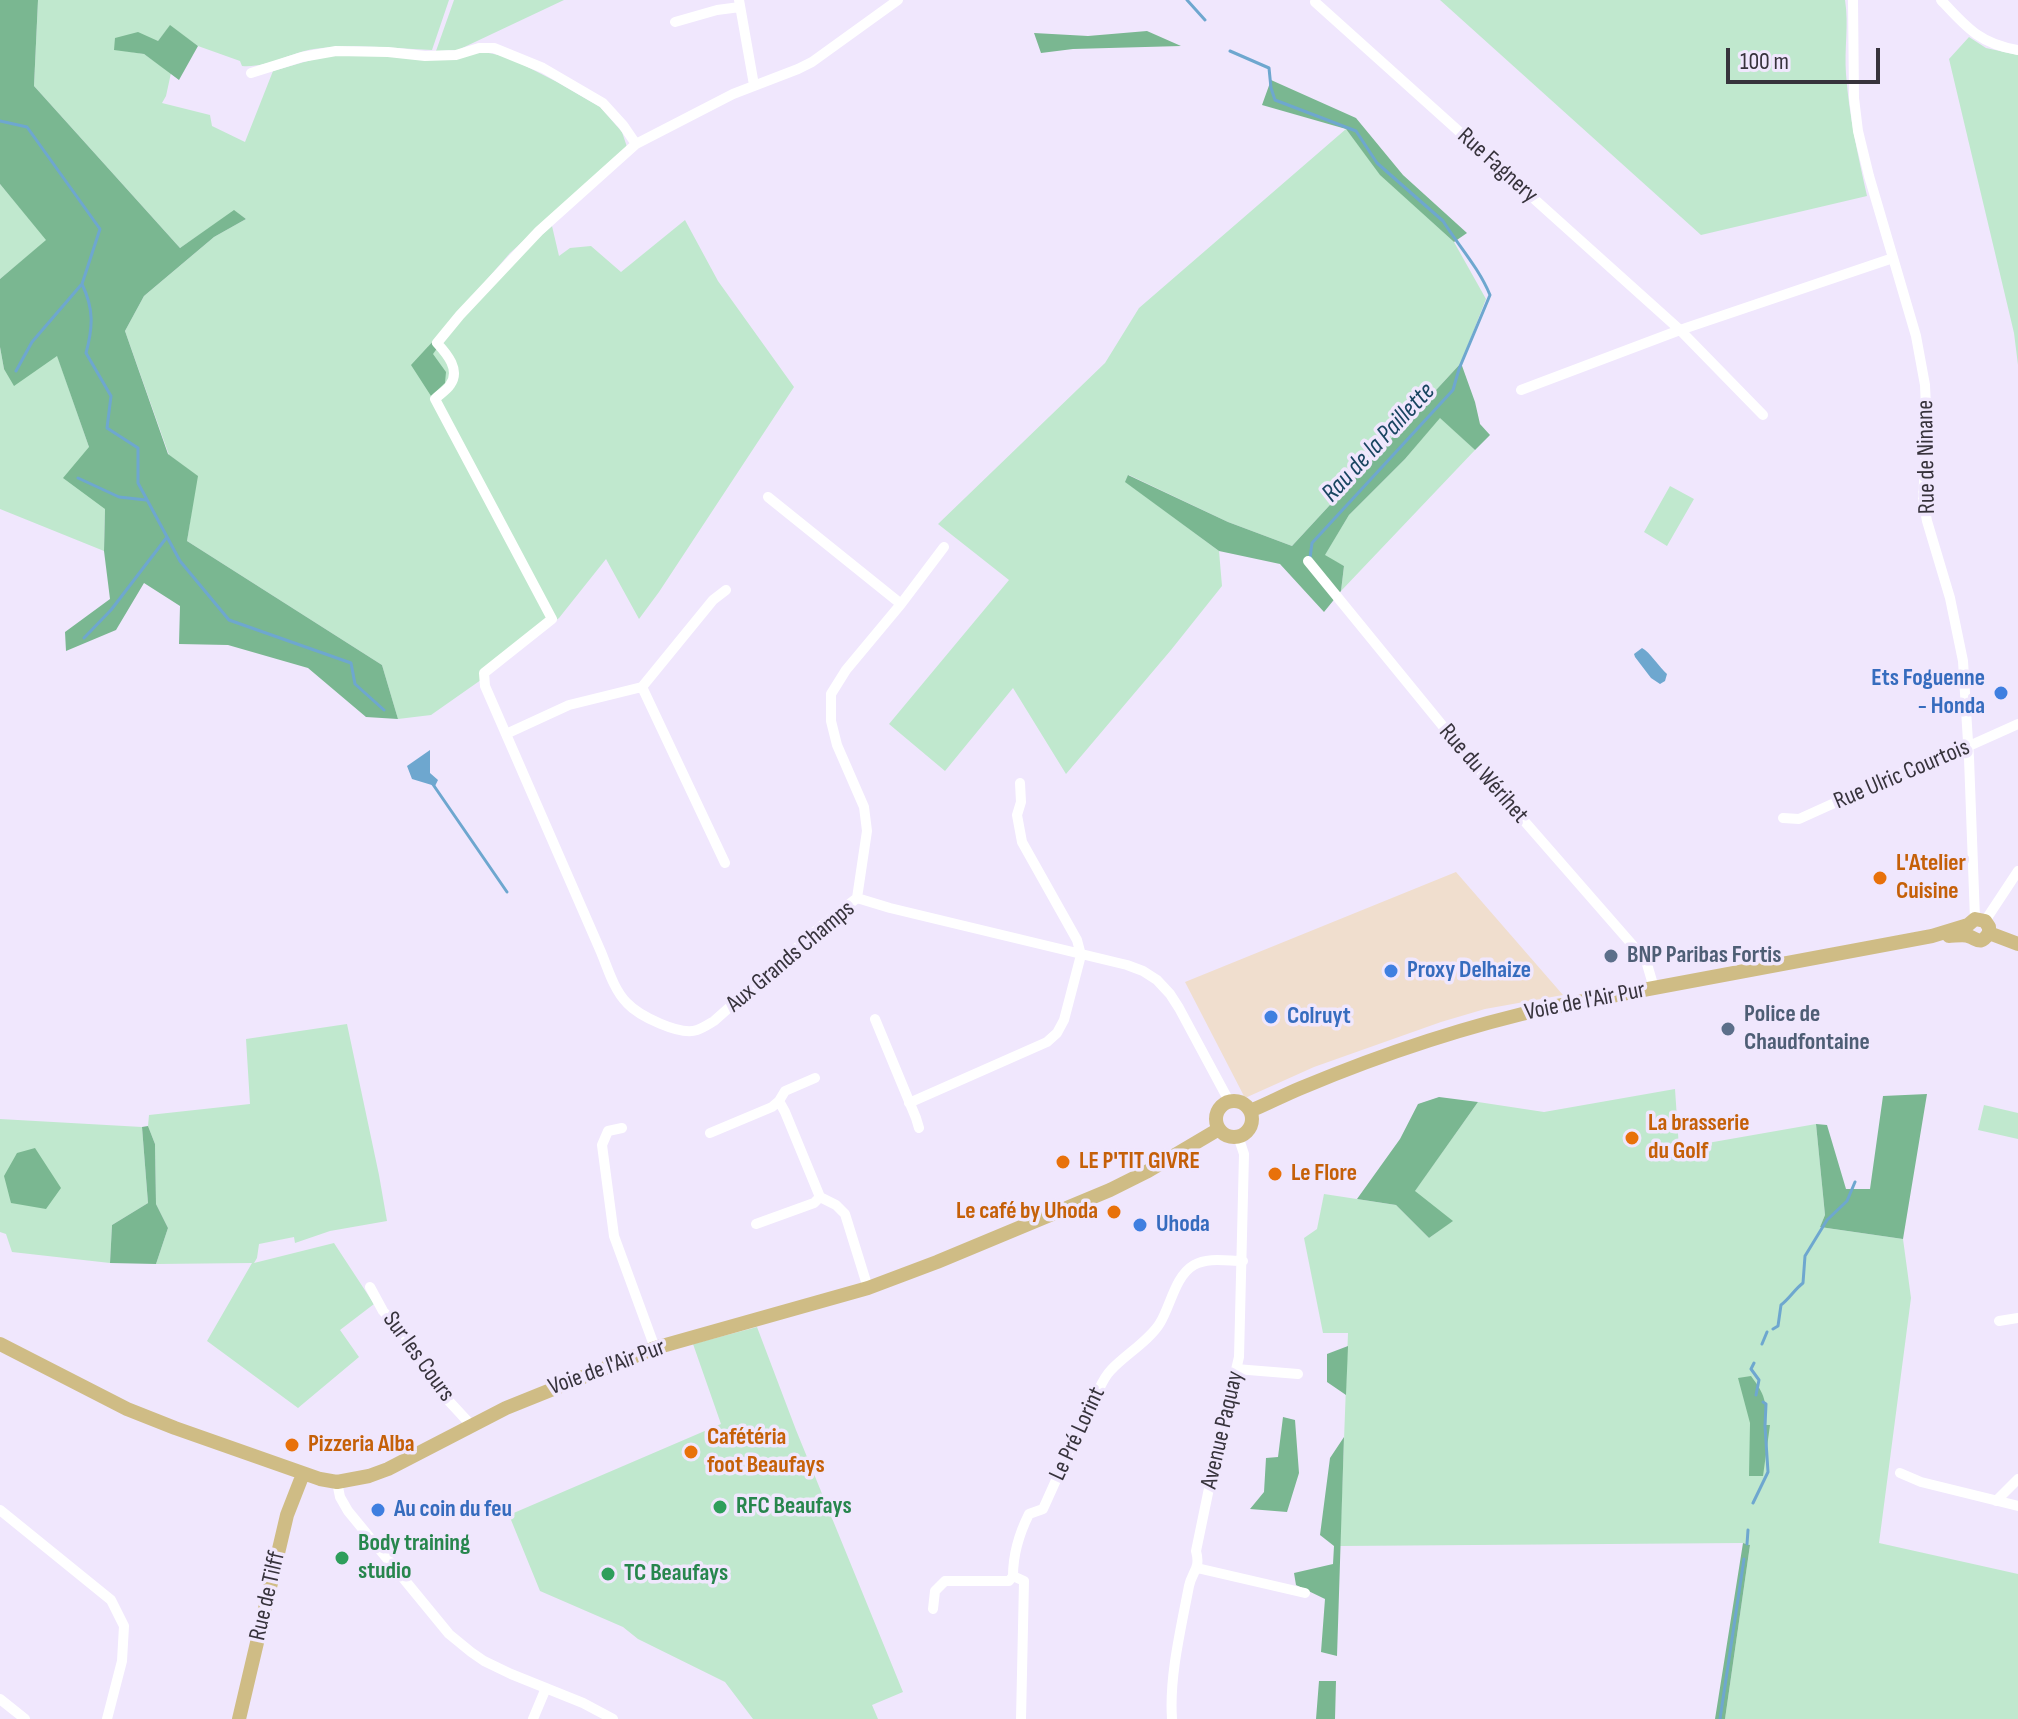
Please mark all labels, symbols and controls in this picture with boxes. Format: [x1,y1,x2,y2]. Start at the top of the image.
scale bar [1730,32,1884,82]
text: 100 m [1740,47,1789,76]
street label: Rue Fagnery [1451,122,1543,210]
water label: Rau de la Paillette [1316,377,1442,509]
street label: Rue de Ninane [1912,400,1942,514]
place label: Ets Foguenne - Honda [1871,665,1985,721]
marker: Ets Foguenne - Honda [1992,684,2010,702]
street label: Rue du Wérihet [1432,719,1534,829]
street label: Rue Ulric Courtois [1830,734,1974,816]
place label: L'Atelier Cuisine [1896,850,1966,906]
marker: L'Atelier Cuisine [1871,869,1889,887]
street label: Aux Grands Champs [721,895,861,1019]
place label: BNP Paribas Fortis [1627,942,1781,970]
marker: BNP Paribas Fortis [1602,947,1620,965]
place label: Proxy Delhaize [1407,957,1531,985]
marker: Proxy Delhaize [1382,962,1400,980]
street label: Voie de l'Air Pur [1522,976,1648,1028]
place label: Police de Chaudfontaine [1744,1001,1870,1057]
place label: Colruyt [1287,1003,1351,1031]
marker: Colruyt [1262,1008,1280,1026]
marker: Police de Chaudfontaine [1719,1020,1737,1038]
place label: La brasserie du Golf [1648,1110,1749,1166]
marker: La brasserie du Golf [1623,1129,1641,1147]
place label: LE P'TIT GIVRE [1079,1148,1200,1176]
marker: LE P'TIT GIVRE [1054,1153,1072,1171]
place label: Le Flore [1291,1160,1357,1188]
marker: Le Flore [1266,1165,1284,1183]
place label: Le café by Uhoda [956,1198,1098,1226]
marker: Le café by Uhoda [1105,1203,1123,1221]
place label: Uhoda [1156,1211,1210,1239]
marker: Uhoda [1131,1216,1149,1234]
street label: Sur les Cours [376,1306,460,1408]
street label: Voie de l'Air Pur [545,1334,669,1402]
street label: Avenue Paquay [1195,1368,1251,1492]
street label: Le Pré Lorint [1044,1383,1112,1485]
place label: Cafétéria foot Beaufays [707,1424,825,1480]
place label: Pizzeria Alba [308,1431,415,1459]
marker: Pizzeria Alba [283,1436,301,1454]
marker: Cafétéria foot Beaufays [682,1443,700,1461]
place label: RFC Beaufays [736,1493,852,1521]
place label: Au coin du feu [394,1496,512,1524]
marker: RFC Beaufays [711,1498,729,1516]
marker: Au coin du feu [369,1501,387,1519]
place label: Body training studio [358,1530,470,1586]
street label: Rue de Tilff [244,1549,292,1643]
marker: Body training studio [333,1549,351,1567]
place label: TC Beaufays [624,1560,728,1588]
marker: TC Beaufays [599,1565,617,1583]

